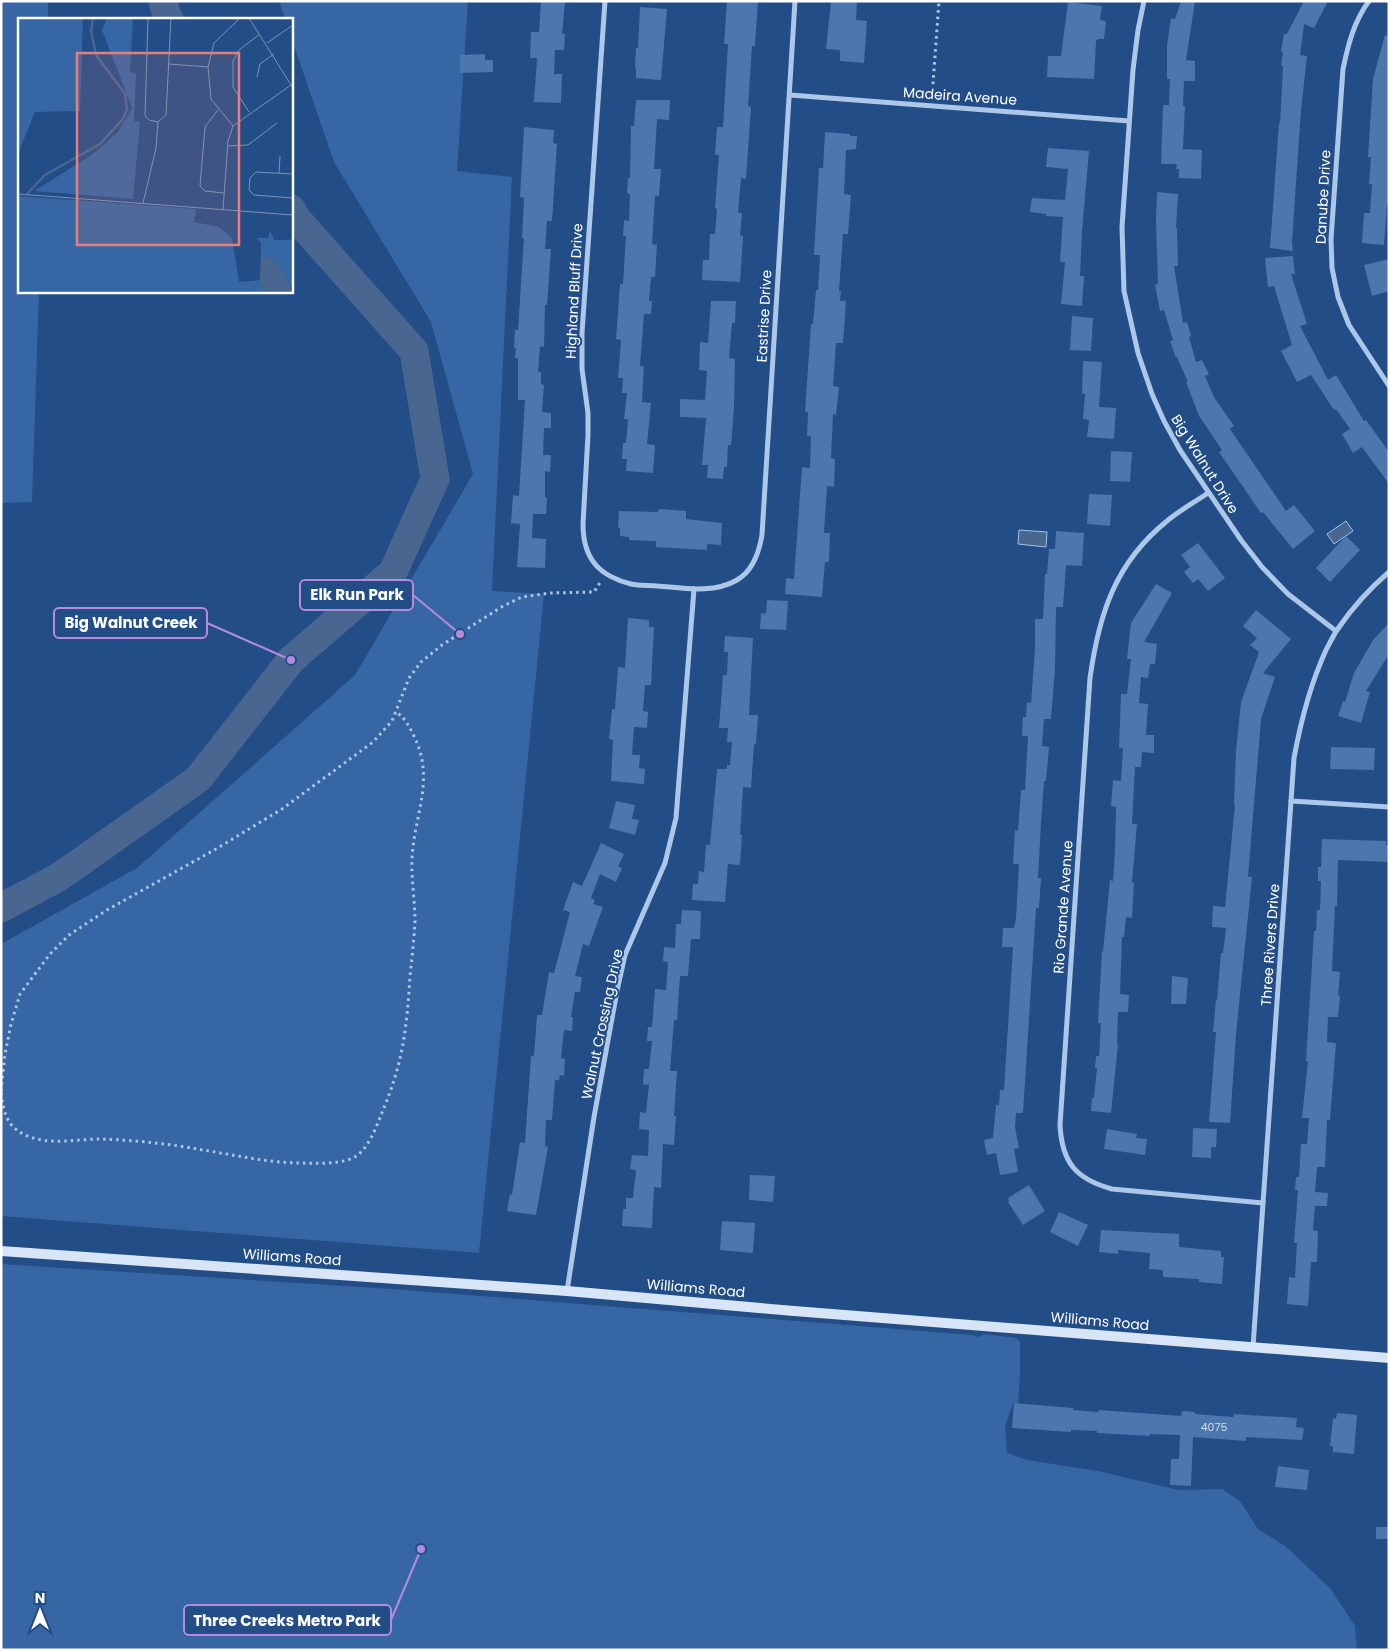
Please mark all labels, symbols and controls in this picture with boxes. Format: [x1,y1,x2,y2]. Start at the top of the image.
inset map [18,18,292,292]
street label: Madeira Avenue [902,82,1018,110]
street label: Danube Drive [1311,149,1335,245]
street label: Highland Bluff Drive [560,222,588,359]
street label: Eastrise Drive [752,269,776,363]
street label: Big Walnut Drive [1166,411,1244,518]
callout: Elk Run Park [300,580,413,610]
text: Elk Run Park [310,584,404,605]
callout: Big Walnut Creek [54,608,207,638]
text: Big Walnut Creek [64,612,198,633]
street label: Rio Grande Avenue [1048,839,1078,974]
street label: Three Rivers Drive [1256,883,1284,1007]
street label: Walnut Crossing Drive [576,946,628,1101]
street label: Williams Road [242,1244,342,1270]
street label: Williams Road [646,1274,746,1302]
street label: Williams Road [1050,1307,1150,1335]
house number: 4075 [1201,1419,1227,1435]
north arrow [15,1586,65,1636]
text: N [35,1588,45,1608]
callout: Three Creeks Metro Park [184,1605,391,1635]
text: Three Creeks Metro Park [193,1610,382,1631]

